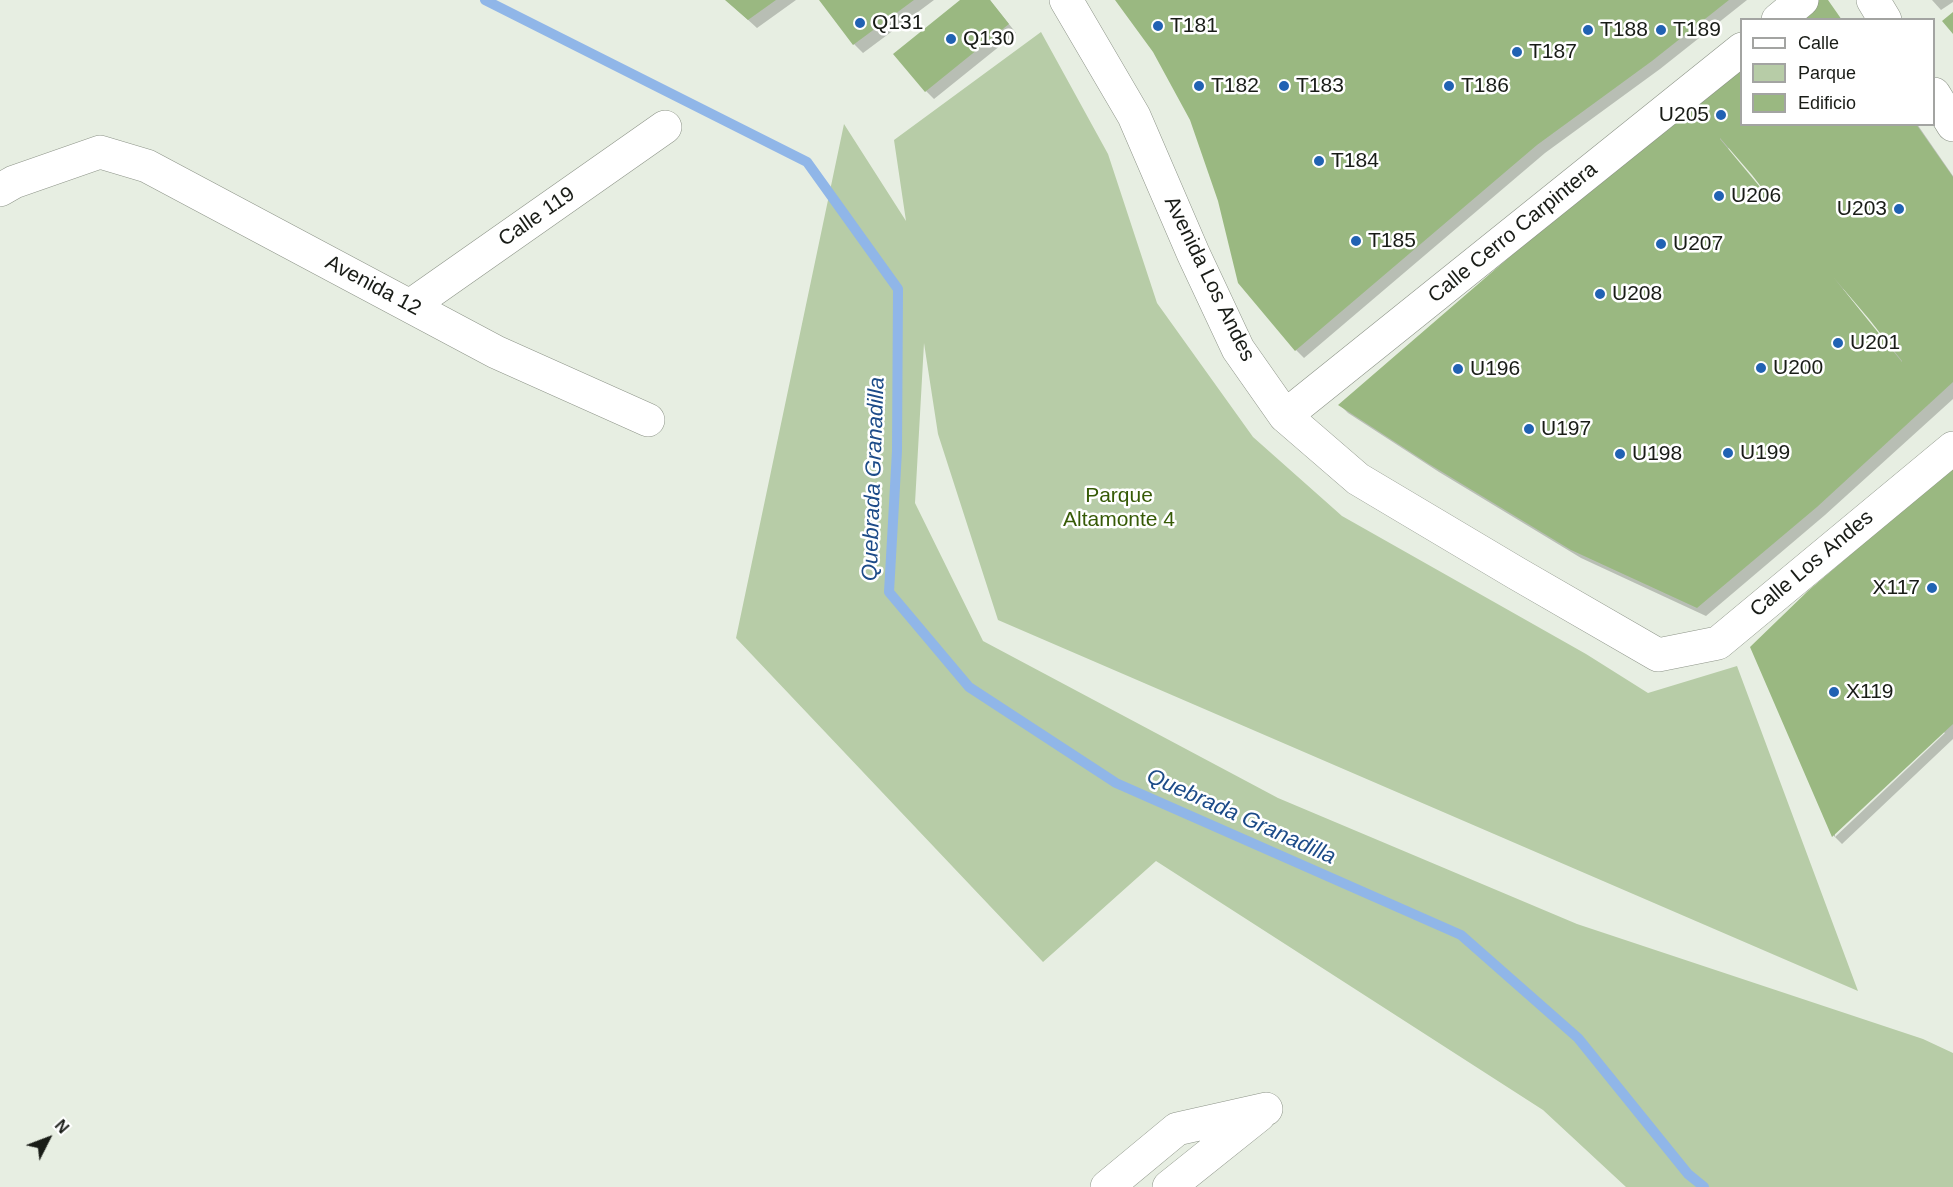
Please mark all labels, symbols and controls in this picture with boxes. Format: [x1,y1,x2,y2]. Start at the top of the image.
place label: Q131 [872,10,923,36]
place label: T181 [1170,13,1218,39]
marker: Q131 [853,16,867,30]
place label: T188 [1600,17,1648,43]
place label: T189 [1673,17,1721,43]
legend [1740,18,1935,126]
marker: T181 [1151,19,1165,33]
marker: T188 [1581,23,1595,37]
marker: T189 [1654,23,1668,37]
place label: Q130 [963,26,1014,52]
marker: Q130 [944,32,958,46]
text: Calle [1798,33,1839,53]
place label: T187 [1529,39,1577,65]
marker: T187 [1510,45,1524,59]
text: Parque [1798,63,1856,83]
place label: T182 [1211,73,1259,99]
place label: T183 [1296,73,1344,99]
place label: T186 [1461,73,1509,99]
marker: T182 [1192,79,1206,93]
marker: T183 [1277,79,1291,93]
marker: T186 [1442,79,1456,93]
text: Edificio [1798,93,1856,113]
place label: U205 [1659,102,1709,128]
marker: U205 [1714,108,1728,122]
place label: T184 [1331,148,1379,174]
marker: T184 [1312,154,1326,168]
street label: Calle Cerro Carpintera [1423,157,1603,309]
street label: Calle 119 [494,182,580,252]
place label: U206 [1731,183,1781,209]
marker: U206 [1712,189,1726,203]
street label: Avenida Los Andes [1158,192,1260,366]
place label: U203 [1837,196,1887,222]
marker: U203 [1892,202,1906,216]
place label: T185 [1368,228,1416,254]
place label: U207 [1673,231,1723,257]
marker: T185 [1349,234,1363,248]
marker: U207 [1654,237,1668,251]
street label: Avenida 12 [321,250,425,322]
place label: U208 [1612,281,1662,307]
marker: U208 [1593,287,1607,301]
place label: U201 [1850,330,1900,356]
marker: U201 [1831,336,1845,350]
place label: U200 [1773,355,1823,381]
place label: U196 [1470,356,1520,382]
marker: U200 [1754,361,1768,375]
marker: U196 [1451,362,1465,376]
water label: Quebrada Granadilla [857,376,891,582]
place label: U197 [1541,416,1591,442]
marker: U197 [1522,422,1536,436]
place label: U199 [1740,440,1790,466]
place label: U198 [1632,441,1682,467]
marker: U199 [1721,446,1735,460]
marker: U198 [1613,447,1627,461]
park label: Parque Altamonte 4 [1063,483,1175,533]
street label: Calle Los Andes [1745,505,1879,623]
place label: X117 [1873,575,1920,601]
marker: X117 [1925,581,1939,595]
place label: X119 [1846,679,1893,705]
marker: X119 [1827,685,1841,699]
water label: Quebrada Granadilla [1142,763,1340,871]
north arrow [18,1109,78,1169]
text: N [52,1117,72,1137]

